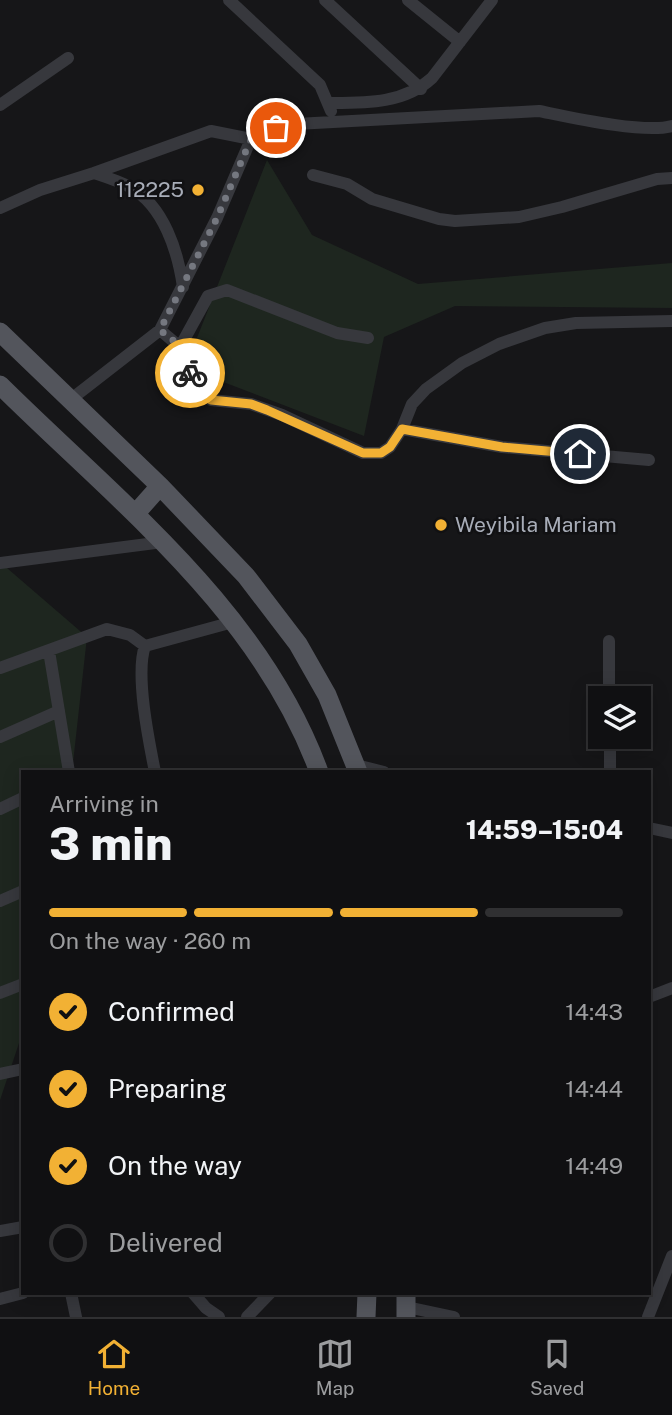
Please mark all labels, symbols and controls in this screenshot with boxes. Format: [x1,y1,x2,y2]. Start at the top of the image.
pin [246,98,306,158]
icon: bag [257,109,295,147]
place label: 112225 [116,177,184,202]
marker: 112225 [190,182,206,198]
courier [155,338,225,408]
icon: bike [171,354,209,392]
pin [550,424,610,484]
icon: home [561,435,599,473]
place label: Weyibila Mariam [455,512,617,537]
marker: Weyibila Mariam [433,517,449,533]
map controls [588,686,651,749]
button: layers [588,686,651,749]
text: Arriving in [49,790,159,817]
text: 14:59–15:04 [466,814,623,845]
text: 3 min [49,816,173,870]
text: On the way · 260 m [49,927,251,954]
icon: check [49,993,87,1031]
text: Confirmed [108,996,235,1027]
text: 14:43 [565,998,623,1025]
icon: check [49,1070,87,1108]
text: Preparing [108,1073,227,1104]
text: 14:44 [565,1075,623,1102]
icon: check [49,1147,87,1185]
text: On the way [108,1150,242,1181]
text: 14:49 [565,1152,623,1179]
text: Delivered [108,1227,223,1258]
tab: Home [88,1335,140,1399]
tab: Map [316,1335,354,1399]
tab: Saved [530,1335,584,1399]

